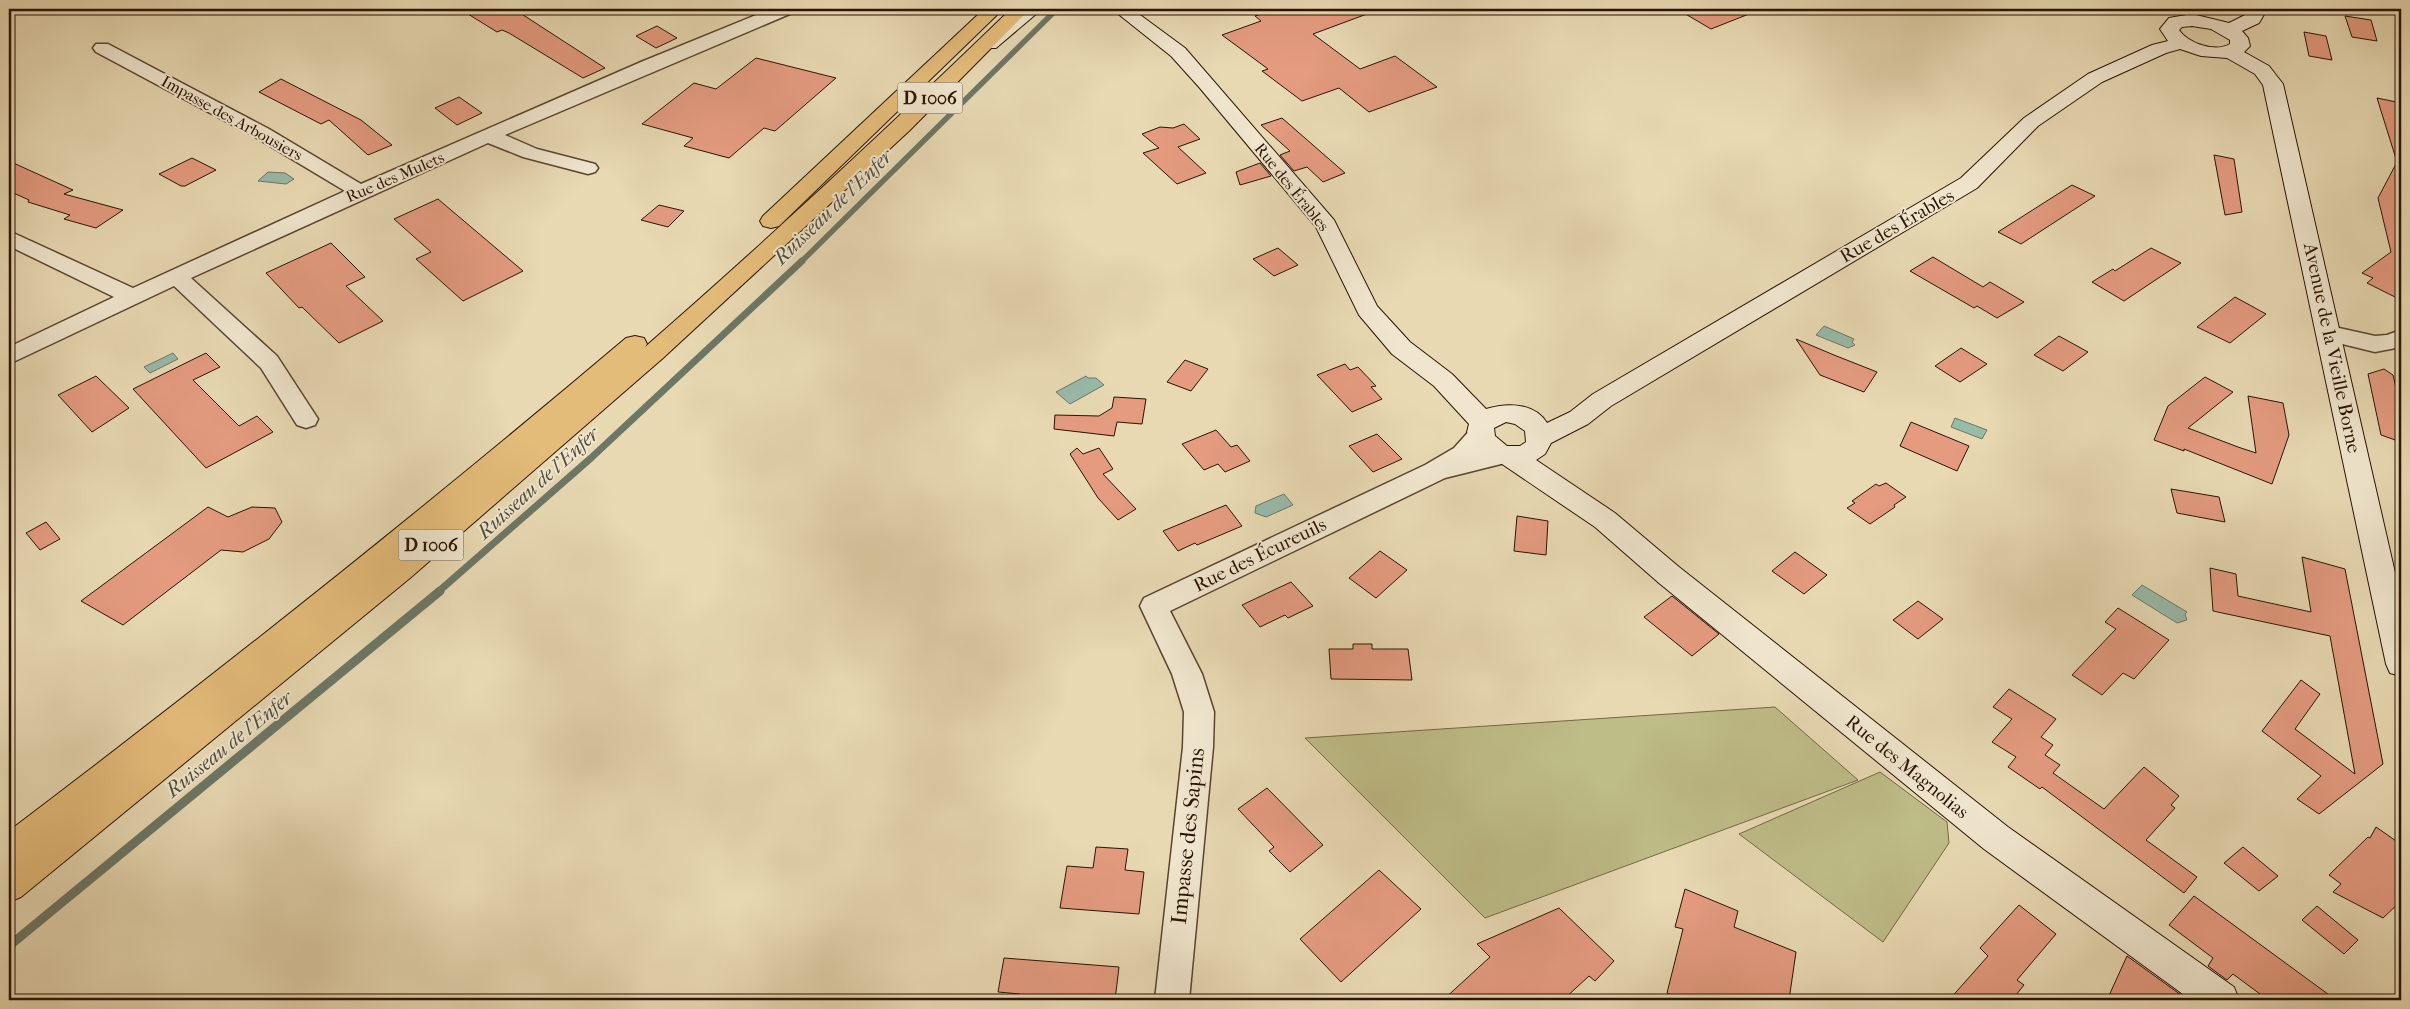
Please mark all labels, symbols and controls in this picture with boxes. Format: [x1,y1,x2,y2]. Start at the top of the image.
street label: Impasse des Arbousiers [158,71,306,165]
road number: D 1006 [898,82,962,114]
street label: Rue des Érables [1251,138,1334,235]
water label: Ruisseau de l'Enfer [768,143,898,271]
street label: Rue des Mulets [343,148,447,206]
street label: Rue des Érables [1836,184,1958,268]
street label: Avenue de la Vieille Borne [2299,240,2365,455]
water label: Ruisseau de l'Enfer [471,421,605,545]
street label: Rue des Écureuils [1190,513,1330,597]
road number: D 1006 [398,530,464,560]
water label: Ruisseau de l'Enfer [160,685,298,803]
street label: Rue des Magnolias [1841,711,1973,823]
street label: Impasse des Sapins [1166,746,1210,926]

